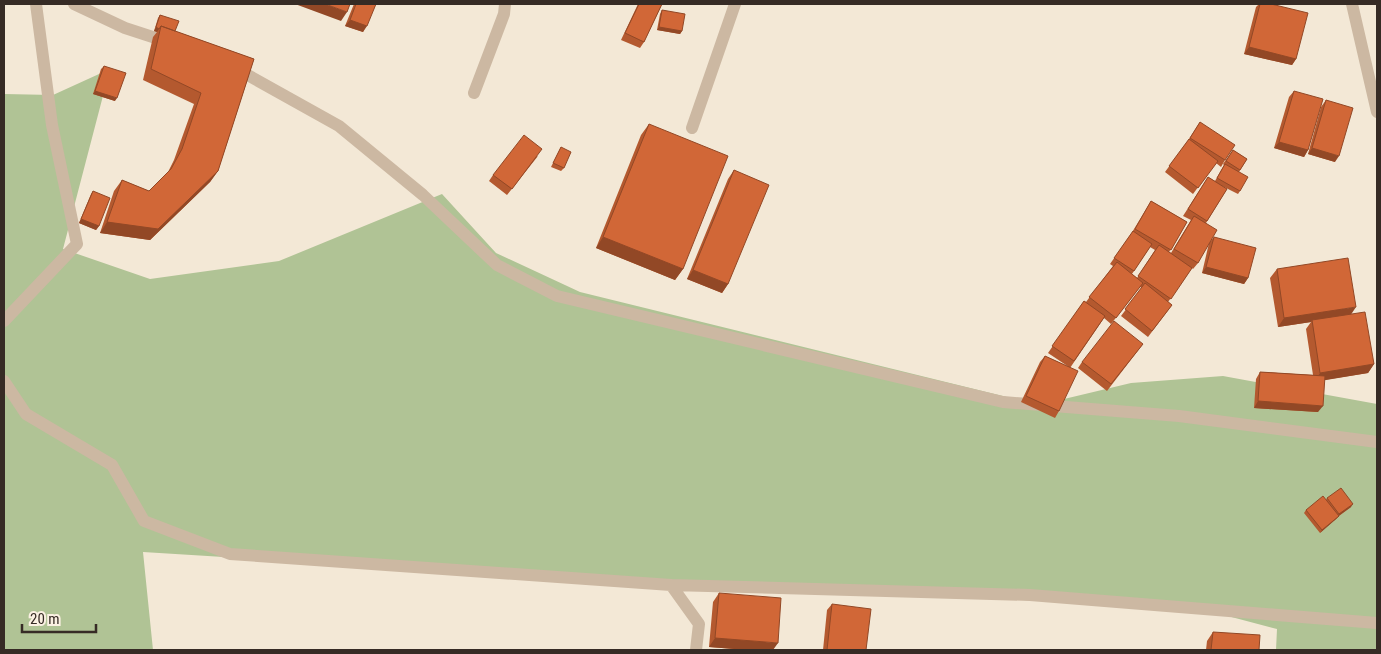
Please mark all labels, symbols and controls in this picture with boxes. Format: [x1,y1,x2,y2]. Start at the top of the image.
scale bar [22,602,96,634]
text: 20 m [30,610,60,628]

